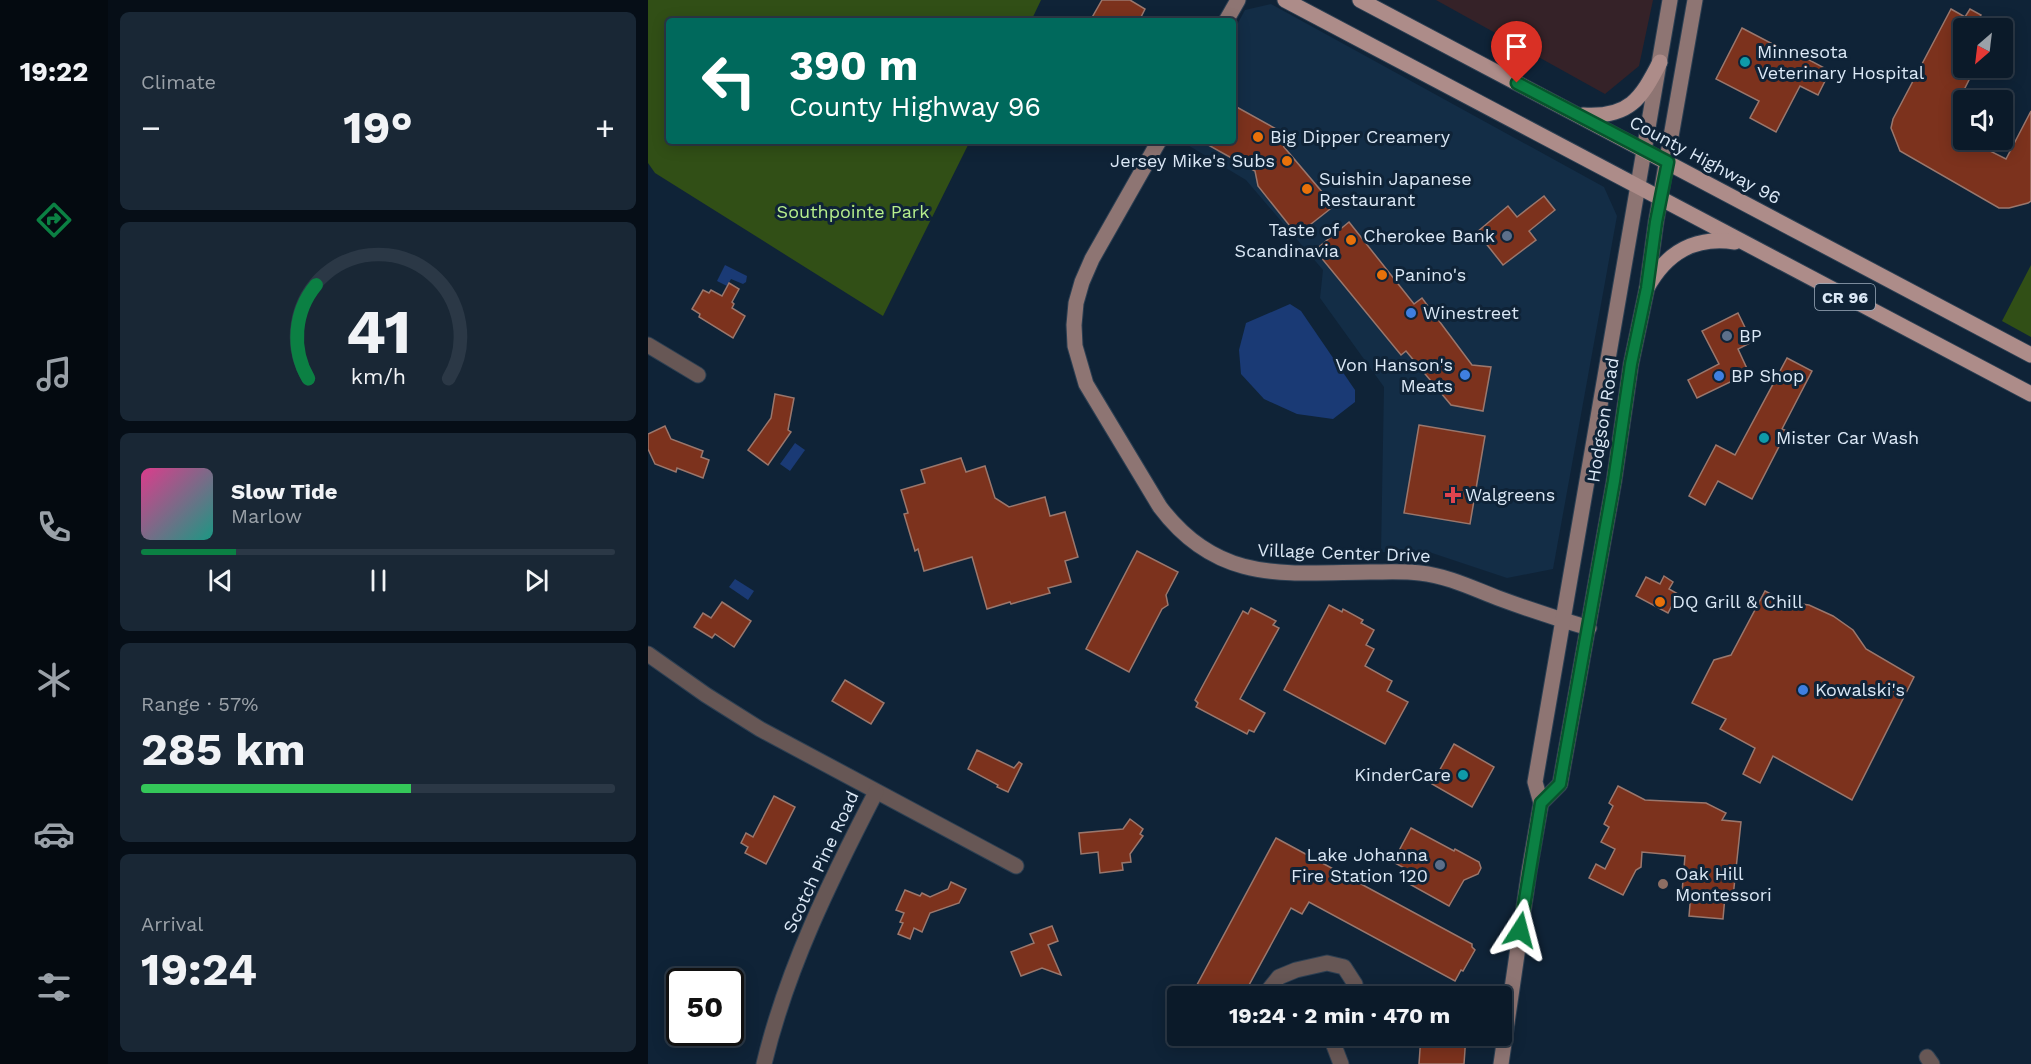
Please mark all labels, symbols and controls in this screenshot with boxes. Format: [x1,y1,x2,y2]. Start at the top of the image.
north arrow [1953,18,2013,78]
map controls [1953,18,2013,150]
pin [1491,21,1542,83]
icon: arrive [1500,30,1533,63]
text: 390 m [789,41,918,90]
place label: Minnesota Veterinary Hospital [1757,41,1925,83]
icon: left [690,42,768,120]
marker: Minnesota Veterinary Hospital [1738,55,1752,69]
text: 19:22 [20,56,88,88]
text: Climate [141,70,216,94]
button: sound [1953,90,2013,150]
text: County Highway 96 [789,91,1041,123]
text: 19° [343,101,413,154]
text: − [141,108,161,147]
text: + [595,108,615,147]
street label: County Highway 96 [1626,111,1784,208]
place label: Big Dipper Creamery [1270,126,1451,147]
marker: Big Dipper Creamery [1251,130,1265,144]
place label: Jersey Mike's Subs [1110,150,1275,171]
marker: Jersey Mike's Subs [1280,154,1294,168]
place label: Suishin Japanese Restaurant [1319,168,1472,210]
marker: Suishin Japanese Restaurant [1300,182,1314,196]
icon: directions [33,199,75,241]
park label: Southpointe Park [777,201,929,222]
place label: Taste of Scandinavia [1235,219,1339,261]
place label: Cherokee Bank [1363,225,1495,246]
marker: Cherokee Bank [1500,229,1514,243]
marker: Taste of Scandinavia [1344,233,1358,247]
place label: Panino's [1394,264,1466,285]
marker: Panino's [1375,268,1389,282]
road number: CR 96 [1815,284,1875,310]
text: 41 [345,295,411,368]
place label: Winestreet [1423,302,1519,323]
marker: Winestreet [1404,306,1418,320]
place label: BP [1739,325,1762,346]
marker: BP [1720,329,1734,343]
icon: music [33,353,75,395]
place label: Von Hanson's Meats [1335,354,1453,396]
street label: Hodgson Road [1582,356,1623,484]
text: km/h [350,364,406,389]
place label: BP Shop [1731,365,1804,386]
marker: Von Hanson's Meats [1458,368,1472,382]
marker: BP Shop [1712,369,1726,383]
place label: Mister Car Wash [1776,427,1919,448]
marker: Mister Car Wash [1757,431,1771,445]
text: Slow Tide [231,479,338,504]
place label: Walgreens [1465,484,1555,505]
marker: Walgreens [1446,488,1460,502]
text: Marlow [231,504,302,528]
icon: phone [33,506,75,548]
street label: Village Center Drive [1257,539,1431,566]
icon: previous [204,564,237,597]
icon: pause [362,564,395,597]
icon: next [520,564,553,597]
place label: DQ Grill & Chill [1672,591,1803,612]
marker: DQ Grill & Chill [1653,595,1667,609]
icon: climate [33,659,75,701]
place label: Kowalski's [1815,679,1905,700]
marker: Kowalski's [1796,683,1810,697]
text: Range · 57% [141,692,258,716]
text: 285 km [141,723,305,776]
place label: KinderCare [1354,764,1451,785]
marker: KinderCare [1456,768,1470,782]
street label: Scotch Pine Road [778,787,863,936]
icon: car [33,813,75,855]
place label: Lake Johanna Fire Station 120 [1291,844,1428,886]
marker: Lake Johanna Fire Station 120 [1433,858,1447,872]
place label: Oak Hill Montessori [1675,863,1772,905]
marker: Oak Hill Montessori [1656,877,1670,891]
position arrow [1488,898,1552,962]
text: Arrival [141,912,203,936]
text: 19:24 [141,943,257,996]
icon: filters [33,966,75,1008]
speed limit sign: 50 [666,968,744,1046]
text: 19:24 · 2 min · 470 m [1229,1003,1450,1028]

